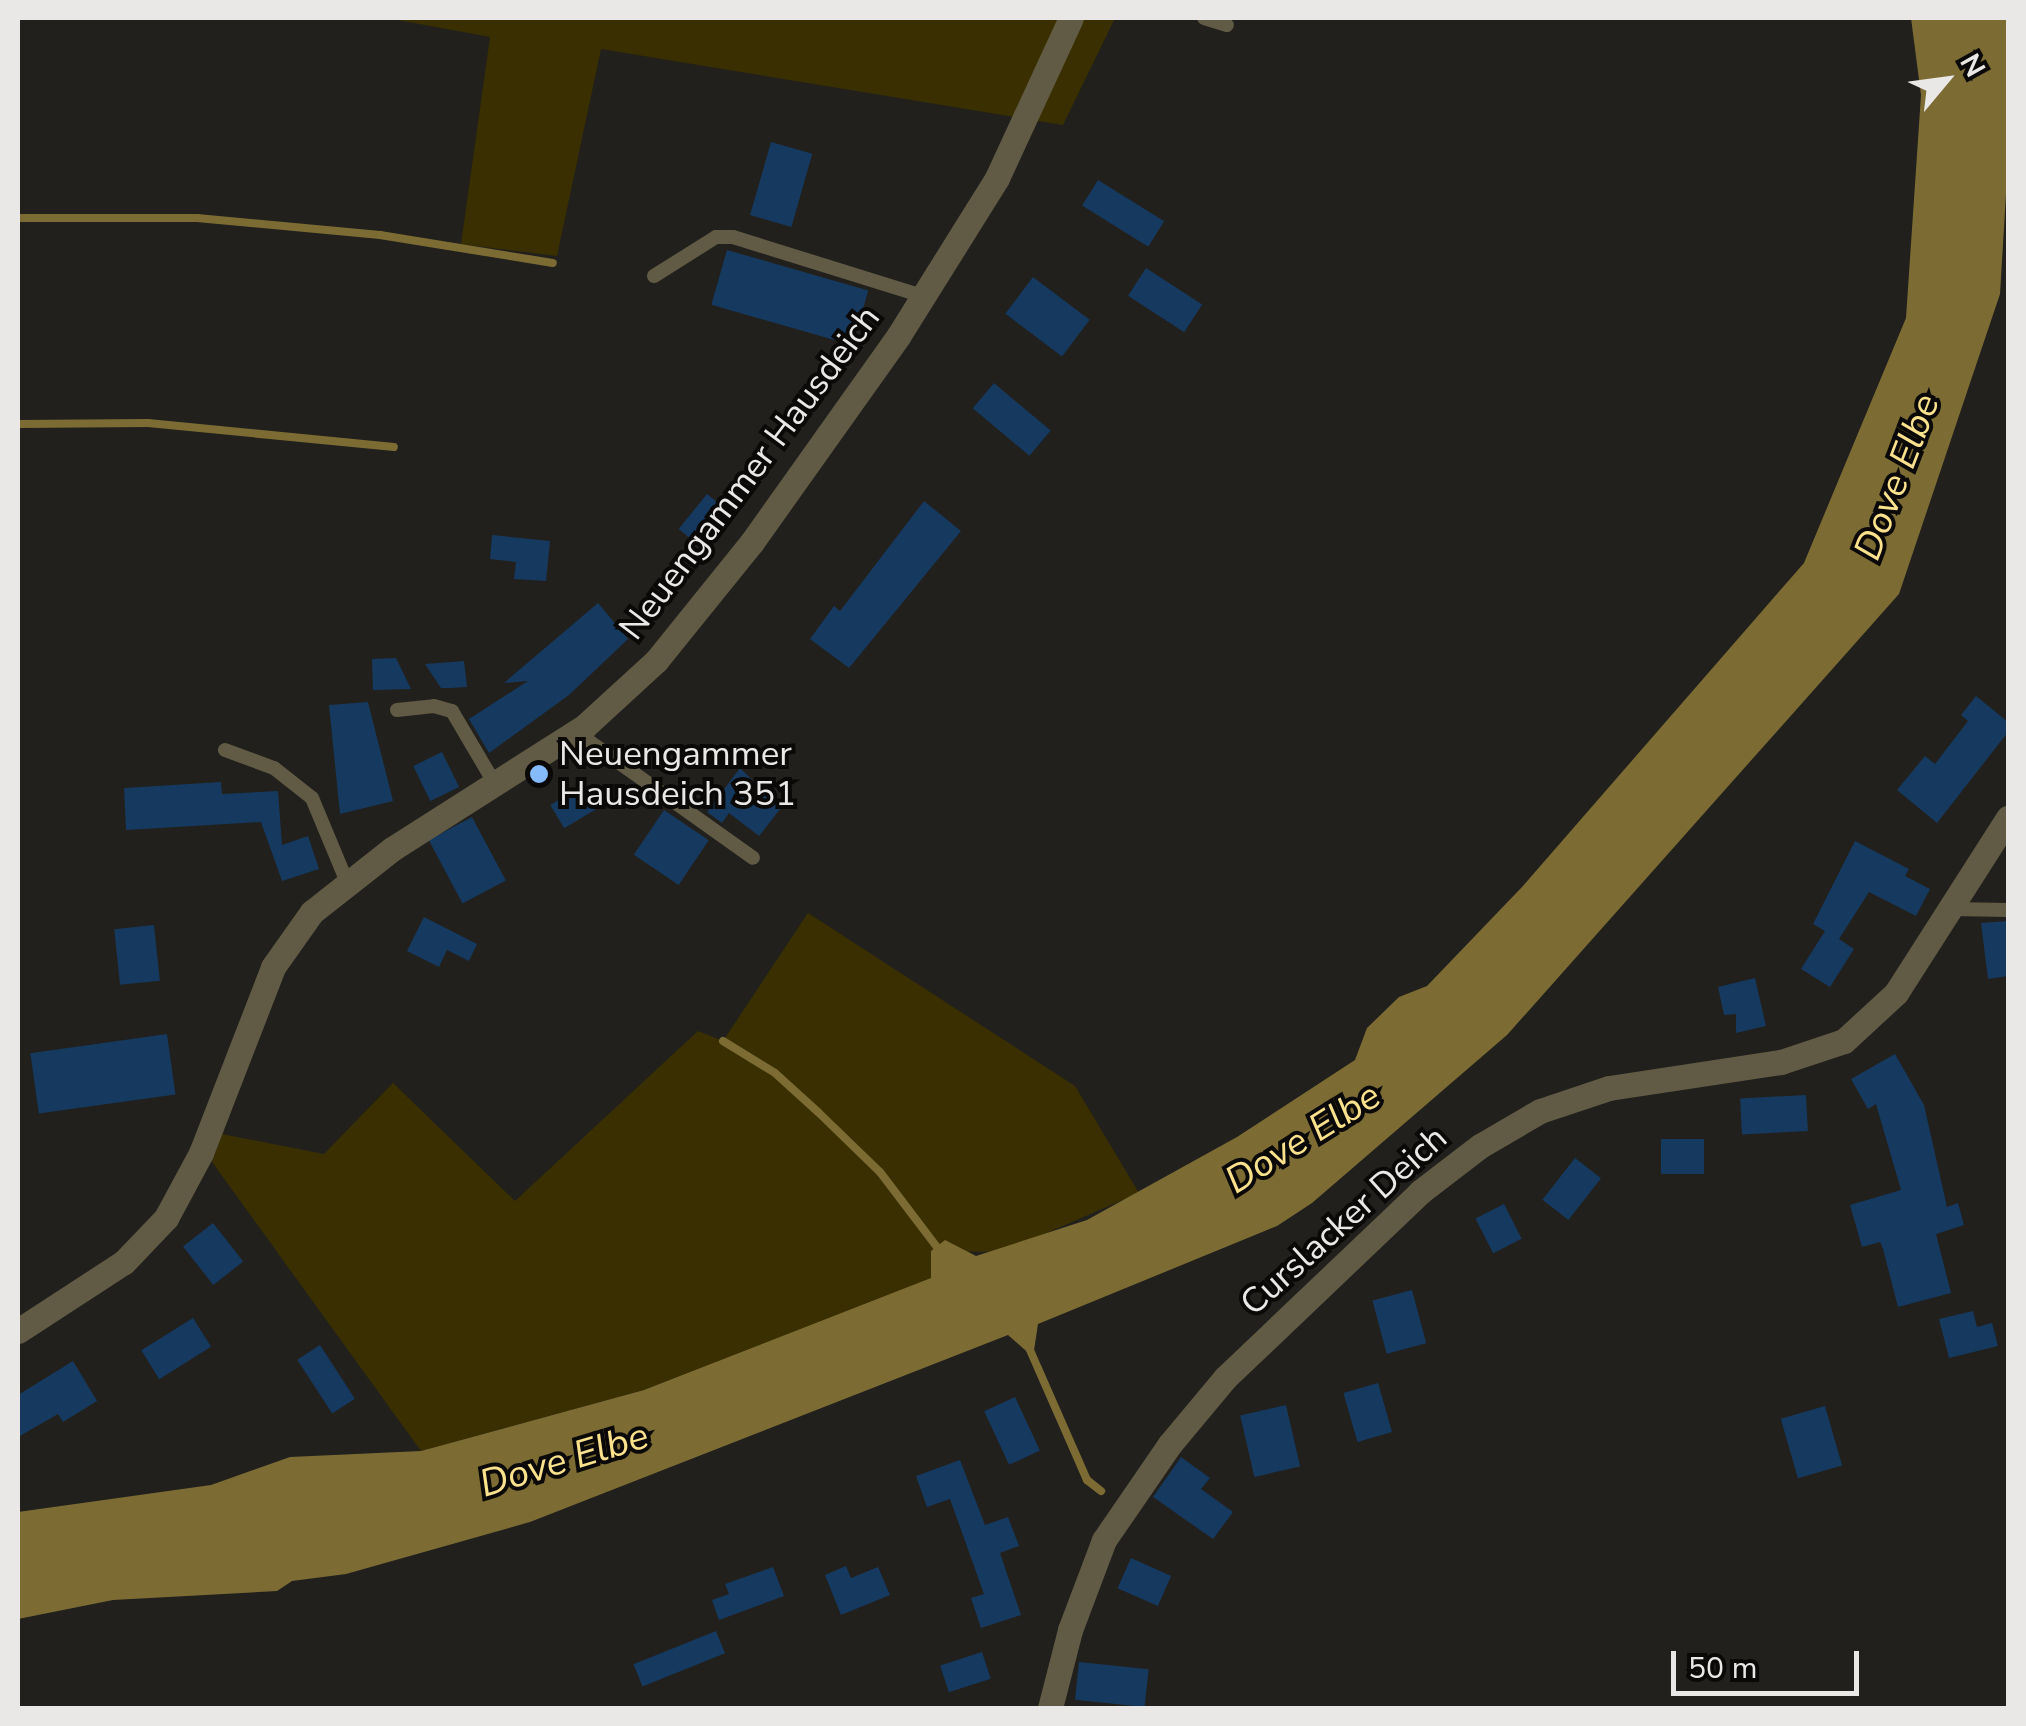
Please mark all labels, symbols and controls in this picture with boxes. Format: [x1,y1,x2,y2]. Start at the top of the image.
north arrow [1896,30,1996,130]
text: N [1951,47,1994,84]
street label: Neuengammer Hausdeich [611,298,889,648]
water label: Dove Elbe [1845,388,1949,566]
place label: Neuengammer Hausdeich 351 [559,733,796,815]
marker: Neuengammer Hausdeich 351 [528,763,550,785]
water label: Dove Elbe [1217,1073,1389,1203]
street label: Curslacker Deich [1232,1117,1456,1325]
water label: Dove Elbe [474,1413,654,1507]
scale bar [1676,1631,1864,1693]
text: 50 m [1688,1648,1757,1689]

